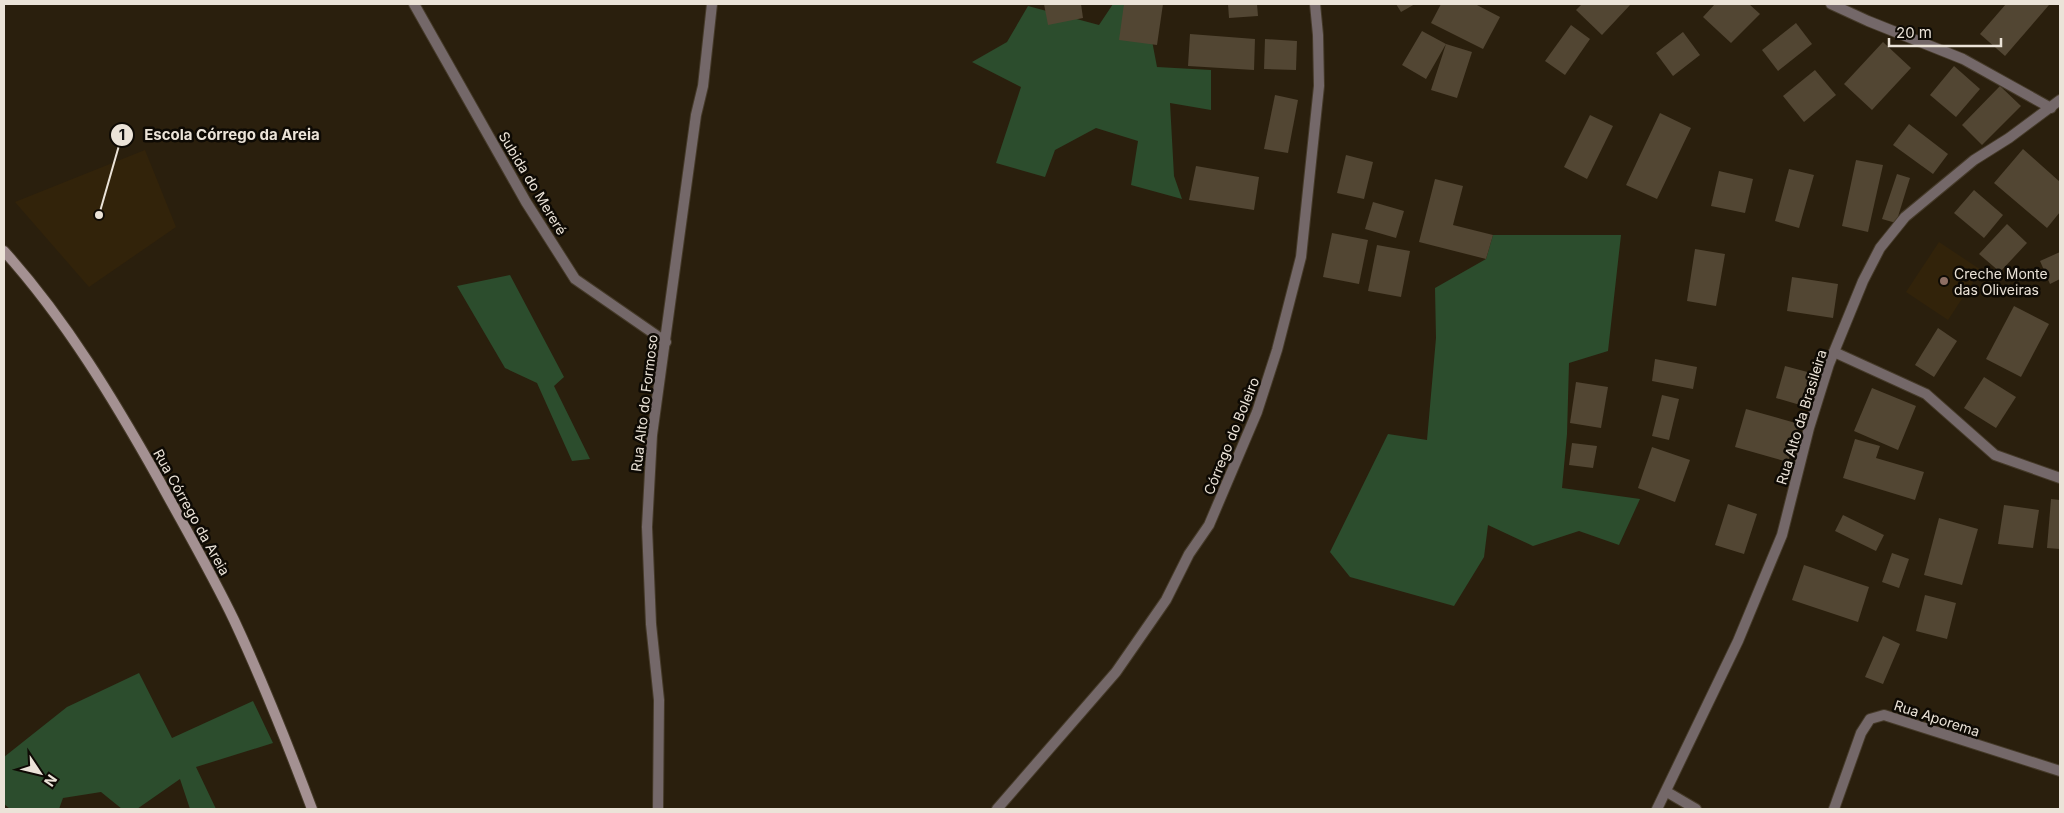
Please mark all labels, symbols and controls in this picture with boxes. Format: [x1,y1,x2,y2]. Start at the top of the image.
scale bar [1889,15,2002,47]
text: 20 m [1896,23,1932,42]
callout: Escola Córrego da Areia [110,120,330,150]
text: 1 [119,125,125,144]
text: Escola Córrego da Areia [144,125,320,144]
street label: Subida do Mereré [495,128,571,238]
place label: Creche Monte das Oliveiras [1954,265,2048,298]
marker: Creche Monte das Oliveiras [1938,275,1950,287]
street label: Rua Alto do Formoso [627,333,661,473]
street label: Rua Alto da Brasileira [1772,347,1830,487]
street label: Córrego do Boleiro [1200,375,1262,497]
street label: Rua Córrego da Areia [150,446,234,578]
street label: Rua Aporema [1892,696,1982,740]
north arrow [15,748,65,798]
text: N [41,771,61,790]

